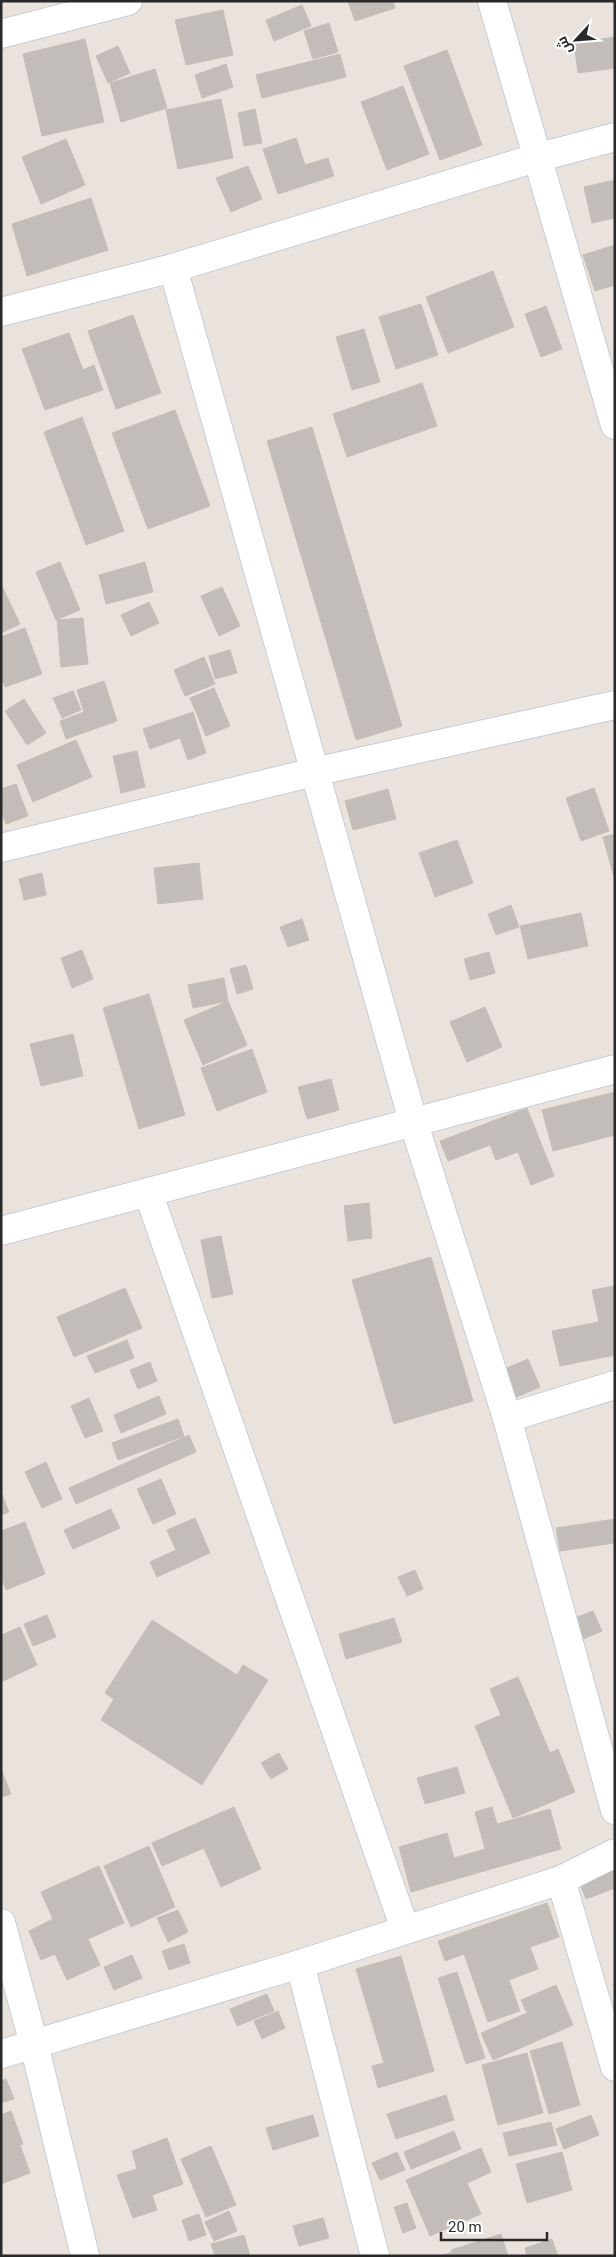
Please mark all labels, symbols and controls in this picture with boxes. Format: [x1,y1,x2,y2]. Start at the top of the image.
north arrow [551,15,601,65]
text: ش [553,34,576,57]
scale bar [441,2210,547,2242]
text: 20 m [448,2218,482,2236]

